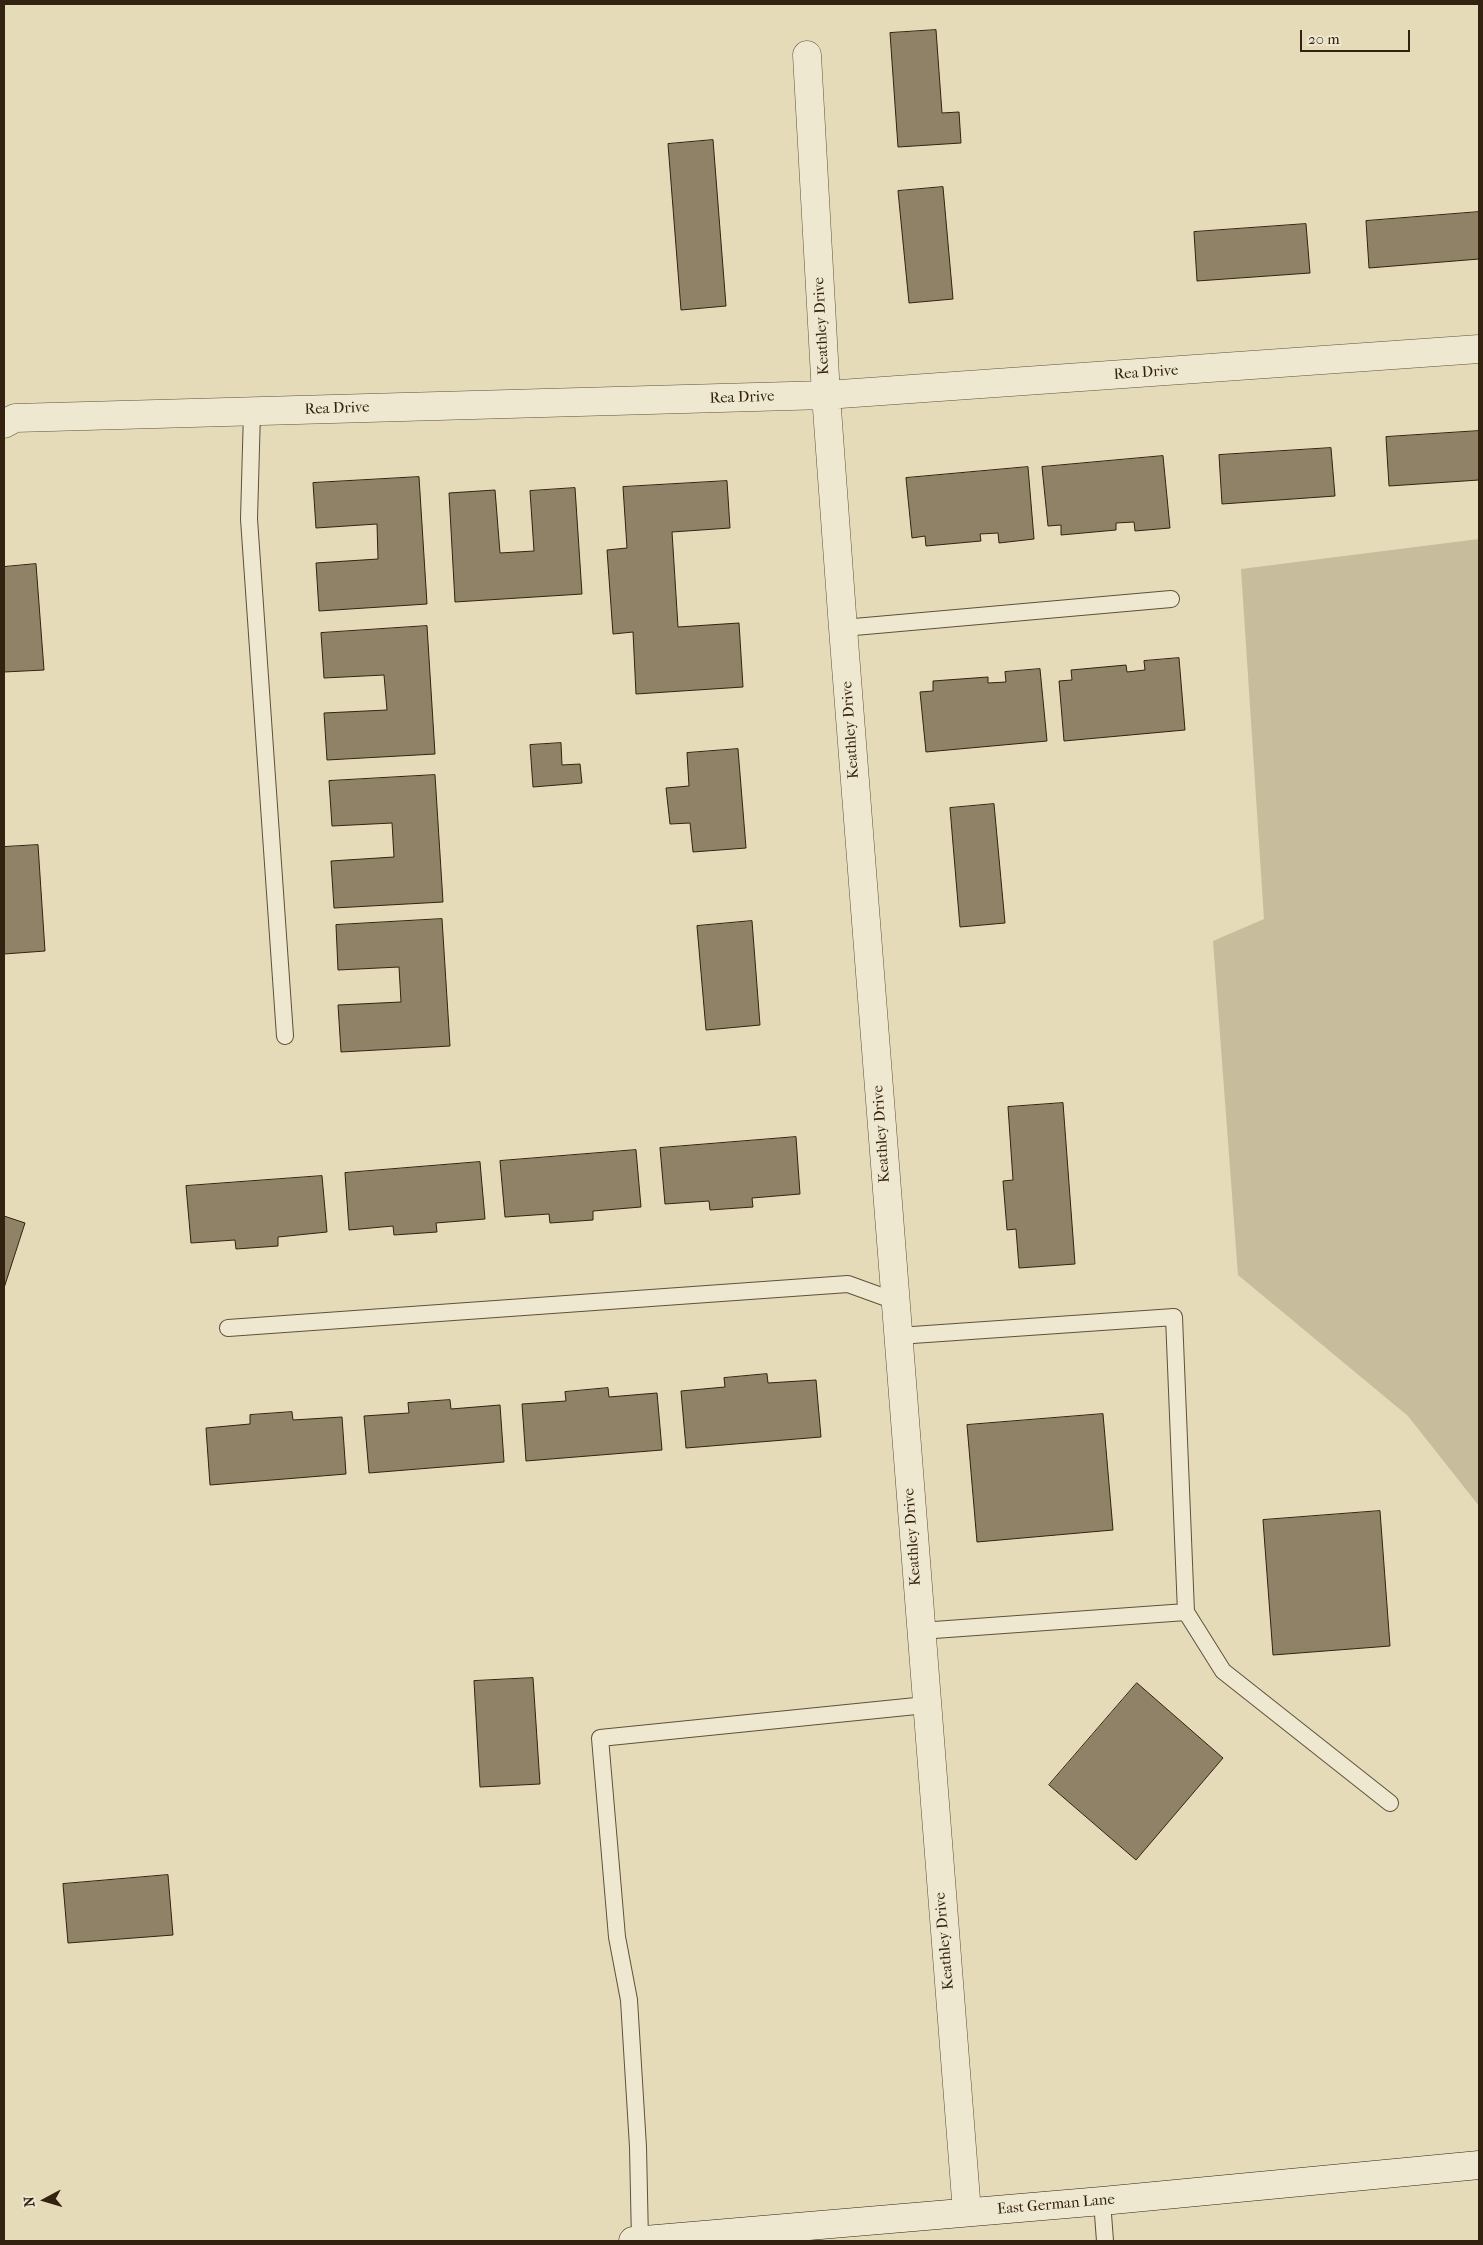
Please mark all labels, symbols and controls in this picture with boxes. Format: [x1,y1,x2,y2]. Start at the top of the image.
scale bar [1303,20,1413,52]
text: 20 m [1308,30,1340,48]
street label: Keathley Drive [810,277,834,375]
street label: Rea Drive [1113,362,1179,384]
street label: Rea Drive [709,388,775,408]
street label: Rea Drive [304,399,370,419]
street label: Keathley Drive [839,681,863,779]
street label: Keathley Drive [870,1085,894,1183]
street label: Keathley Drive [901,1488,925,1586]
street label: Keathley Drive [932,1891,958,1991]
north arrow [20,2175,70,2225]
street label: East German Lane [996,2191,1116,2219]
text: N [21,2195,39,2208]

